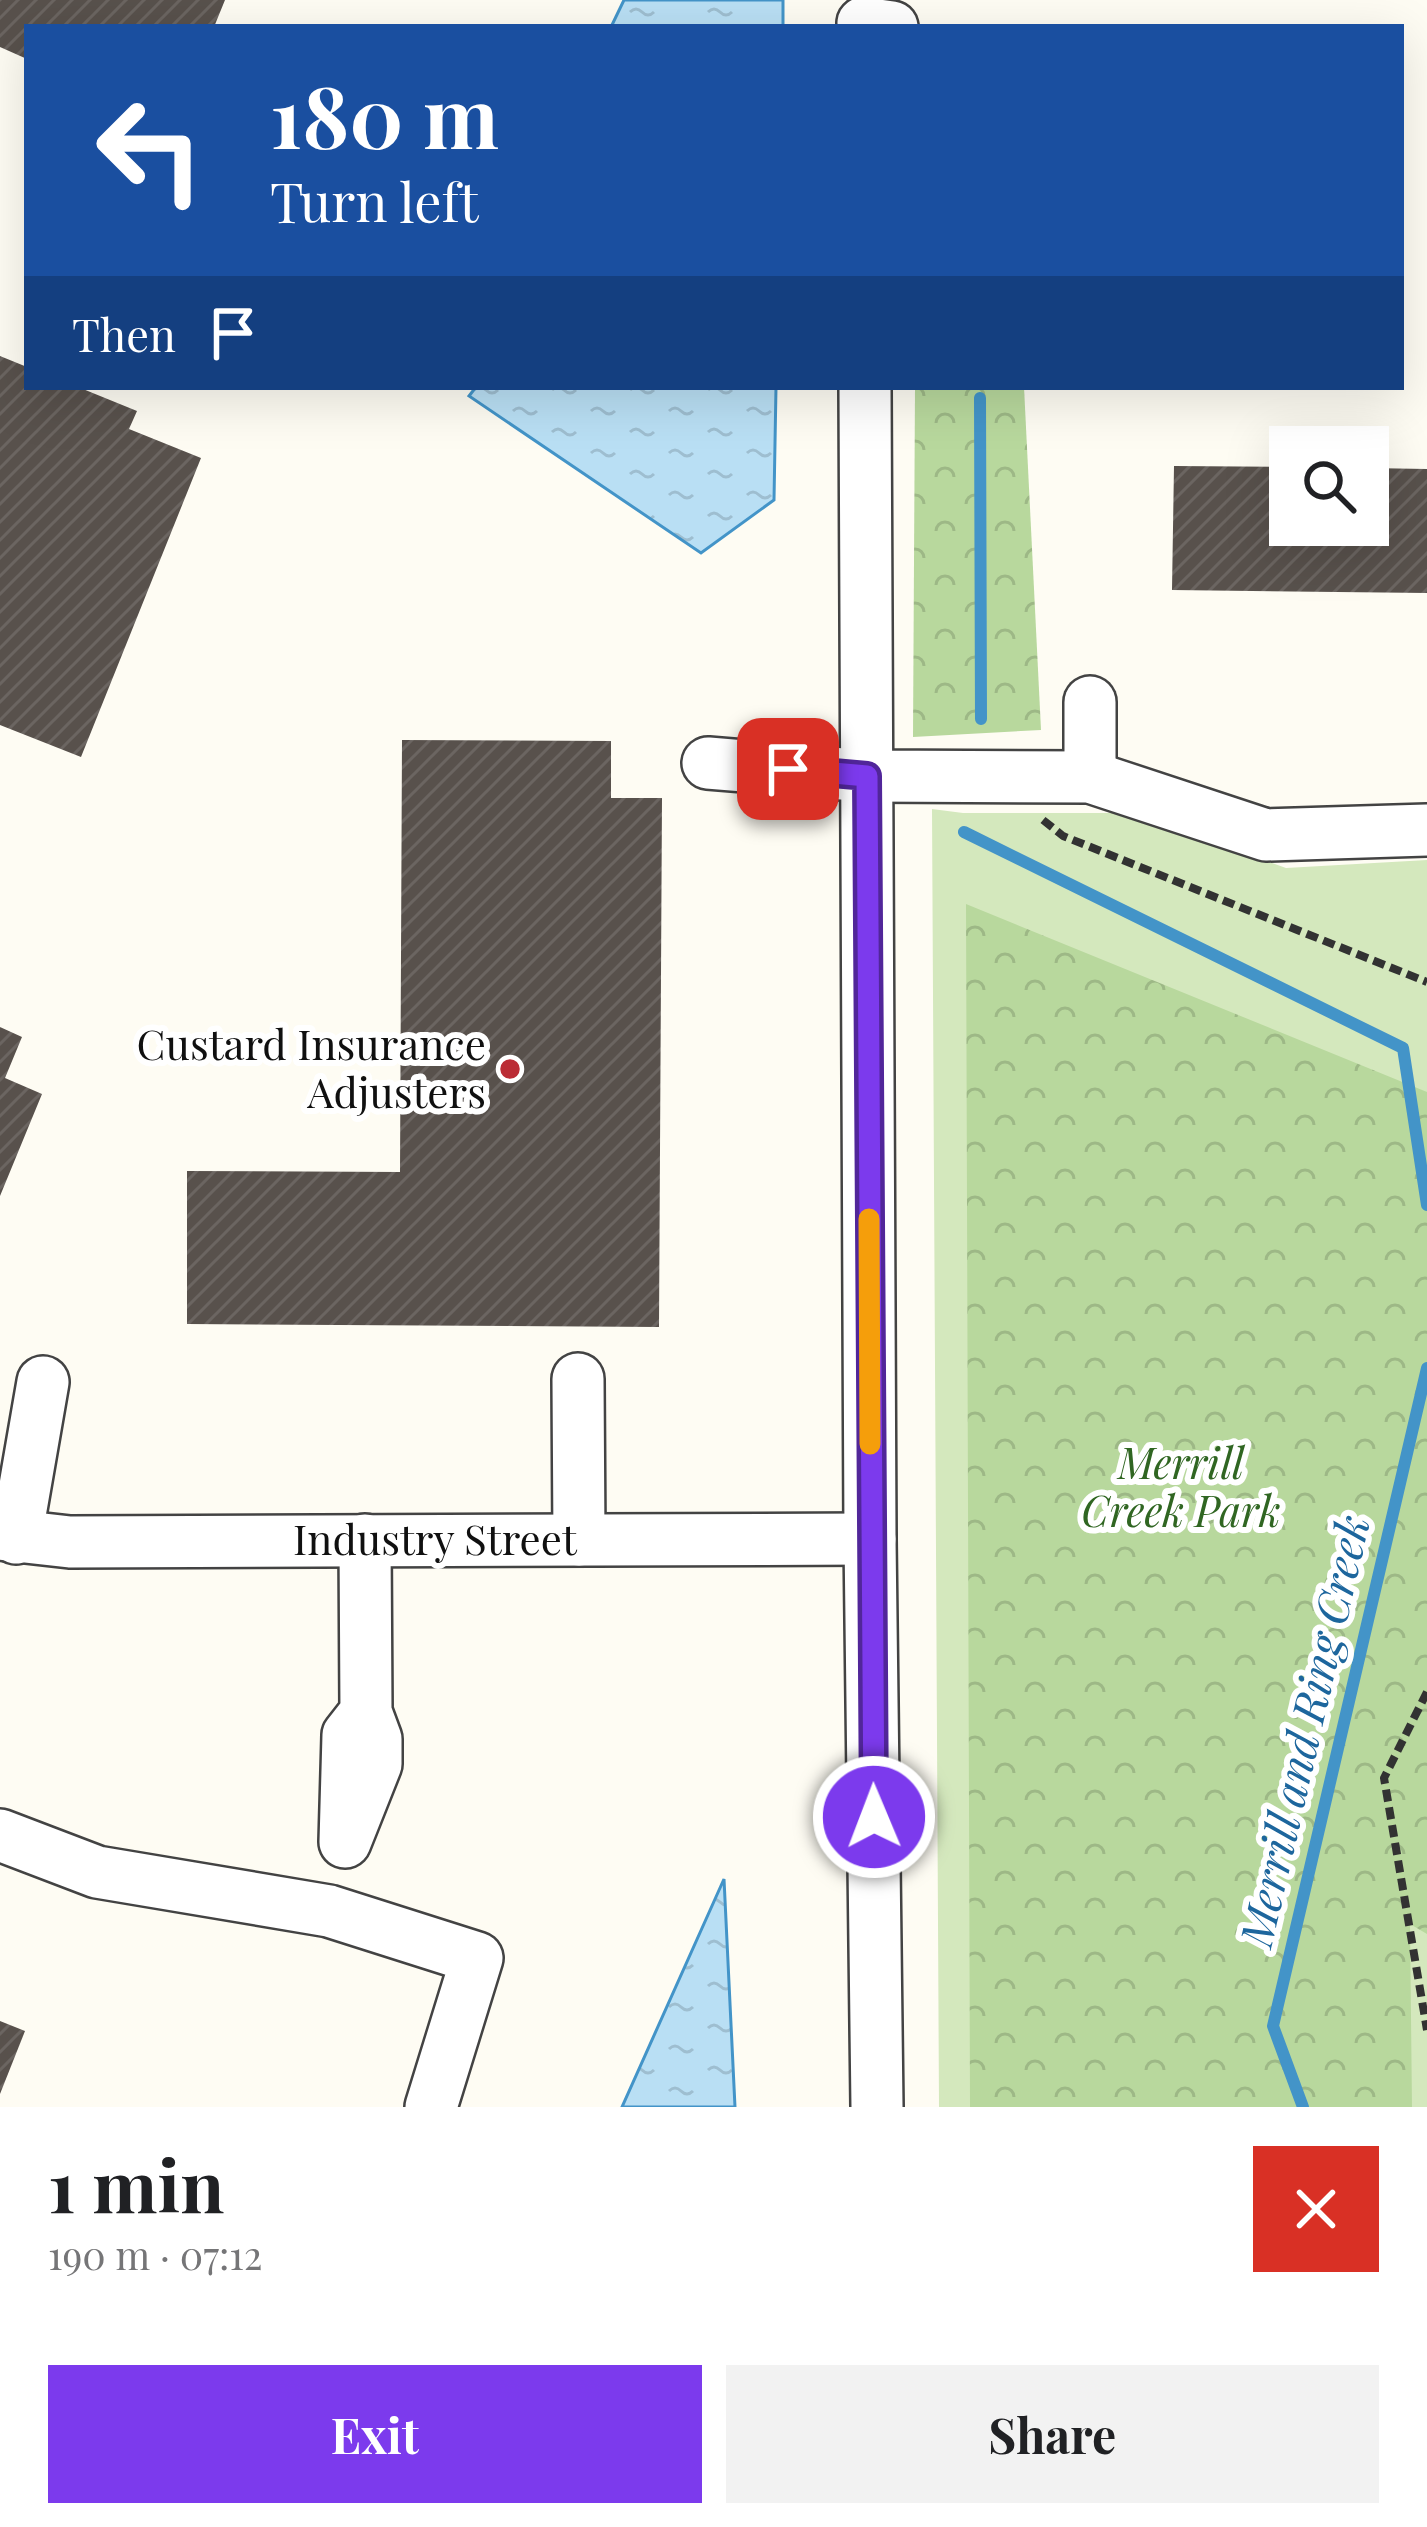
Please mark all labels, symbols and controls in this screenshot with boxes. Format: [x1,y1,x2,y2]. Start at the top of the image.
text: 180 m [270,58,499,170]
icon: left [72,72,228,228]
text: Turn left [270,165,479,237]
icon: arrive [200,300,266,366]
text: Then [72,303,176,363]
map controls [1269,426,1389,546]
button: search [1269,426,1389,546]
pin [737,718,839,820]
icon: arrive [755,736,821,802]
place label: Custard Insurance Adjusters [137,1015,486,1119]
marker: Custard Insurance Adjusters [497,1056,523,1082]
park label: Merrill Creek Park [1081,1434,1281,1538]
water label: Merrill and Ring Creek [1223,1509,1381,1954]
street label: Industry Street [293,1510,578,1566]
position arrow [811,1754,937,1880]
text: 1 min [48,2135,224,2231]
button: close [1253,2146,1379,2272]
text: 190 m · 07:12 [48,2228,262,2280]
button: Exit [48,2365,702,2503]
button: Share [726,2365,1379,2503]

